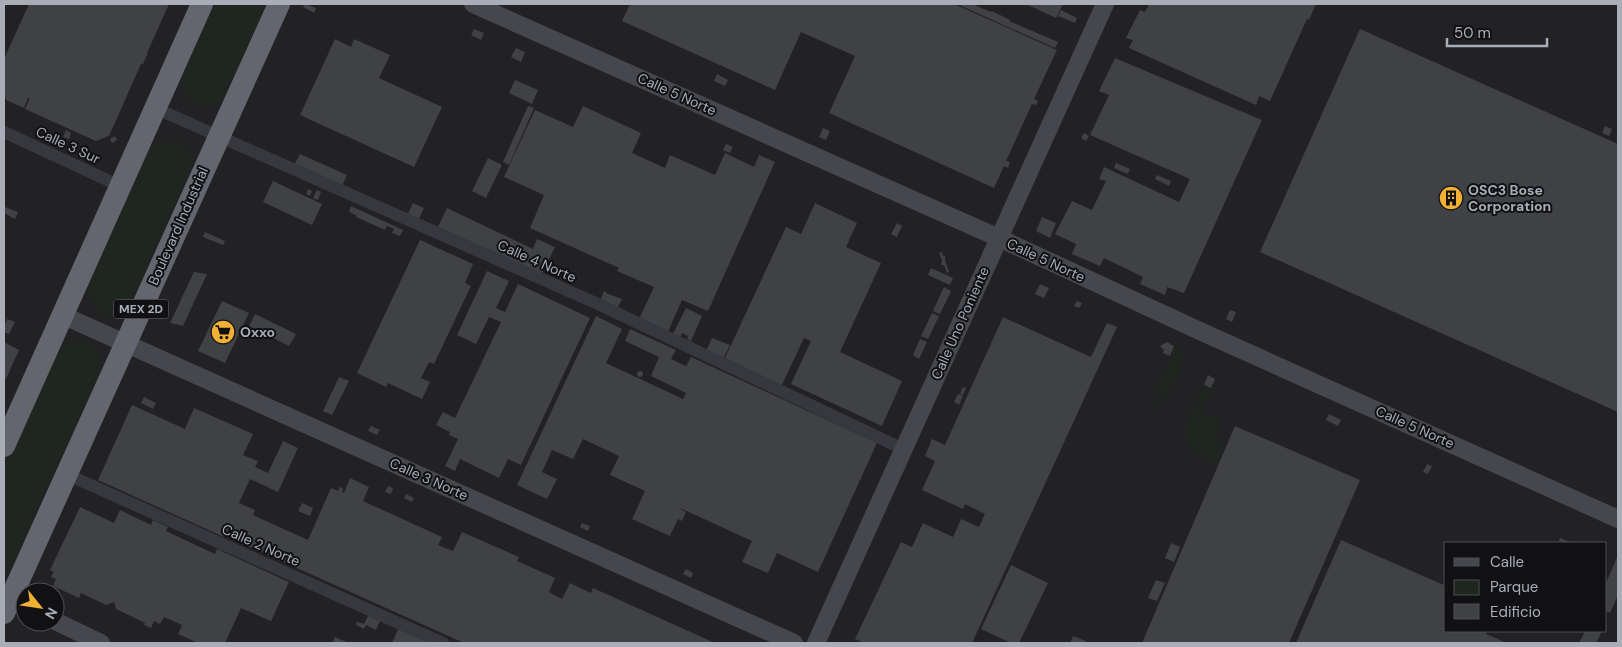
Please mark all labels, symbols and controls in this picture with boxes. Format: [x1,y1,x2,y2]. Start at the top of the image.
scale bar [1447,15,1547,47]
text: 50 m [1454,23,1491,43]
street label: Calle 5 Norte [635,69,719,119]
street label: Calle 3 Sur [33,122,103,168]
street label: Boulevard Industrial [144,164,212,288]
place label: OSC3 Bose Corporation [1468,181,1551,215]
building icon: OSC3 Bose Corporation [1438,185,1464,211]
street label: Calle 5 Norte [1004,234,1088,286]
street label: Calle 4 Norte [495,236,579,286]
street label: Calle Uno Poniente [927,264,993,382]
road number: MEX 2D [114,300,168,318]
supermarket icon: Oxxo [210,319,236,345]
place label: Oxxo [240,323,275,341]
street label: Calle 5 Norte [1373,402,1457,452]
street label: Calle 3 Norte [387,454,471,504]
street label: Calle 2 Norte [219,520,303,570]
legend [1444,542,1607,632]
text: Calle [1490,552,1524,572]
text: Parque [1490,577,1538,597]
north arrow [15,582,65,632]
text: Edificio [1490,602,1541,622]
text: N [41,605,62,622]

